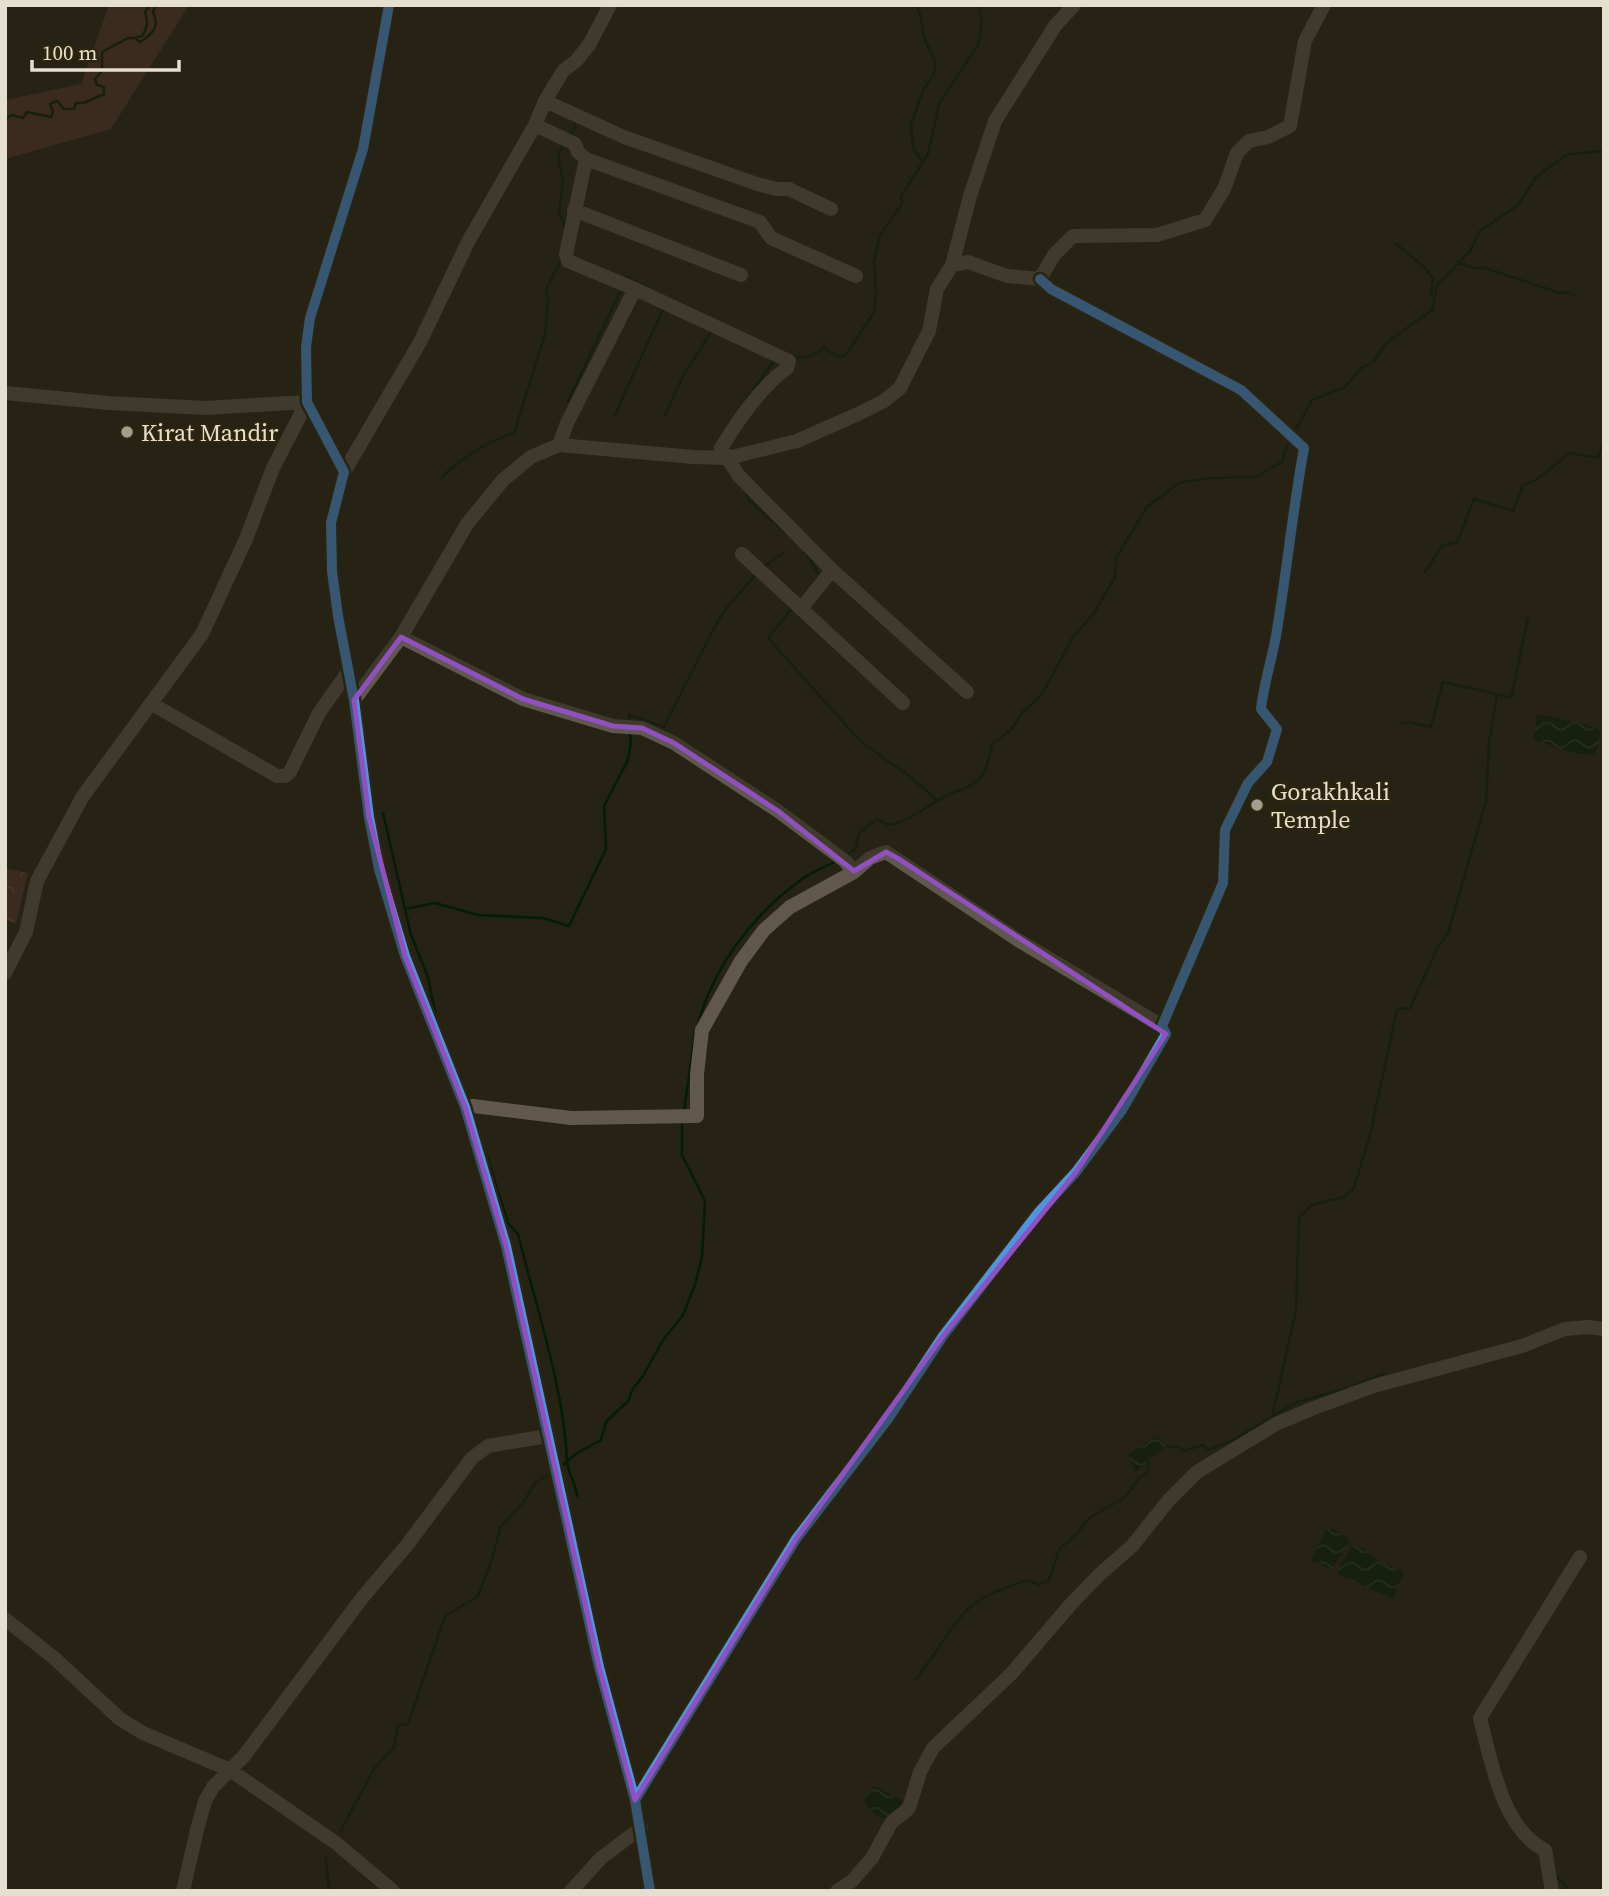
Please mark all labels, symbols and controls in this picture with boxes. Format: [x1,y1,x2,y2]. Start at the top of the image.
scale bar [32,28,178,72]
text: 100 m [42,38,97,67]
place label: Kirat Mandir [141,416,278,449]
marker: Kirat Mandir [119,424,135,440]
place label: Gorakhkali Temple [1271,775,1390,836]
marker: Gorakhkali Temple [1249,797,1265,813]

